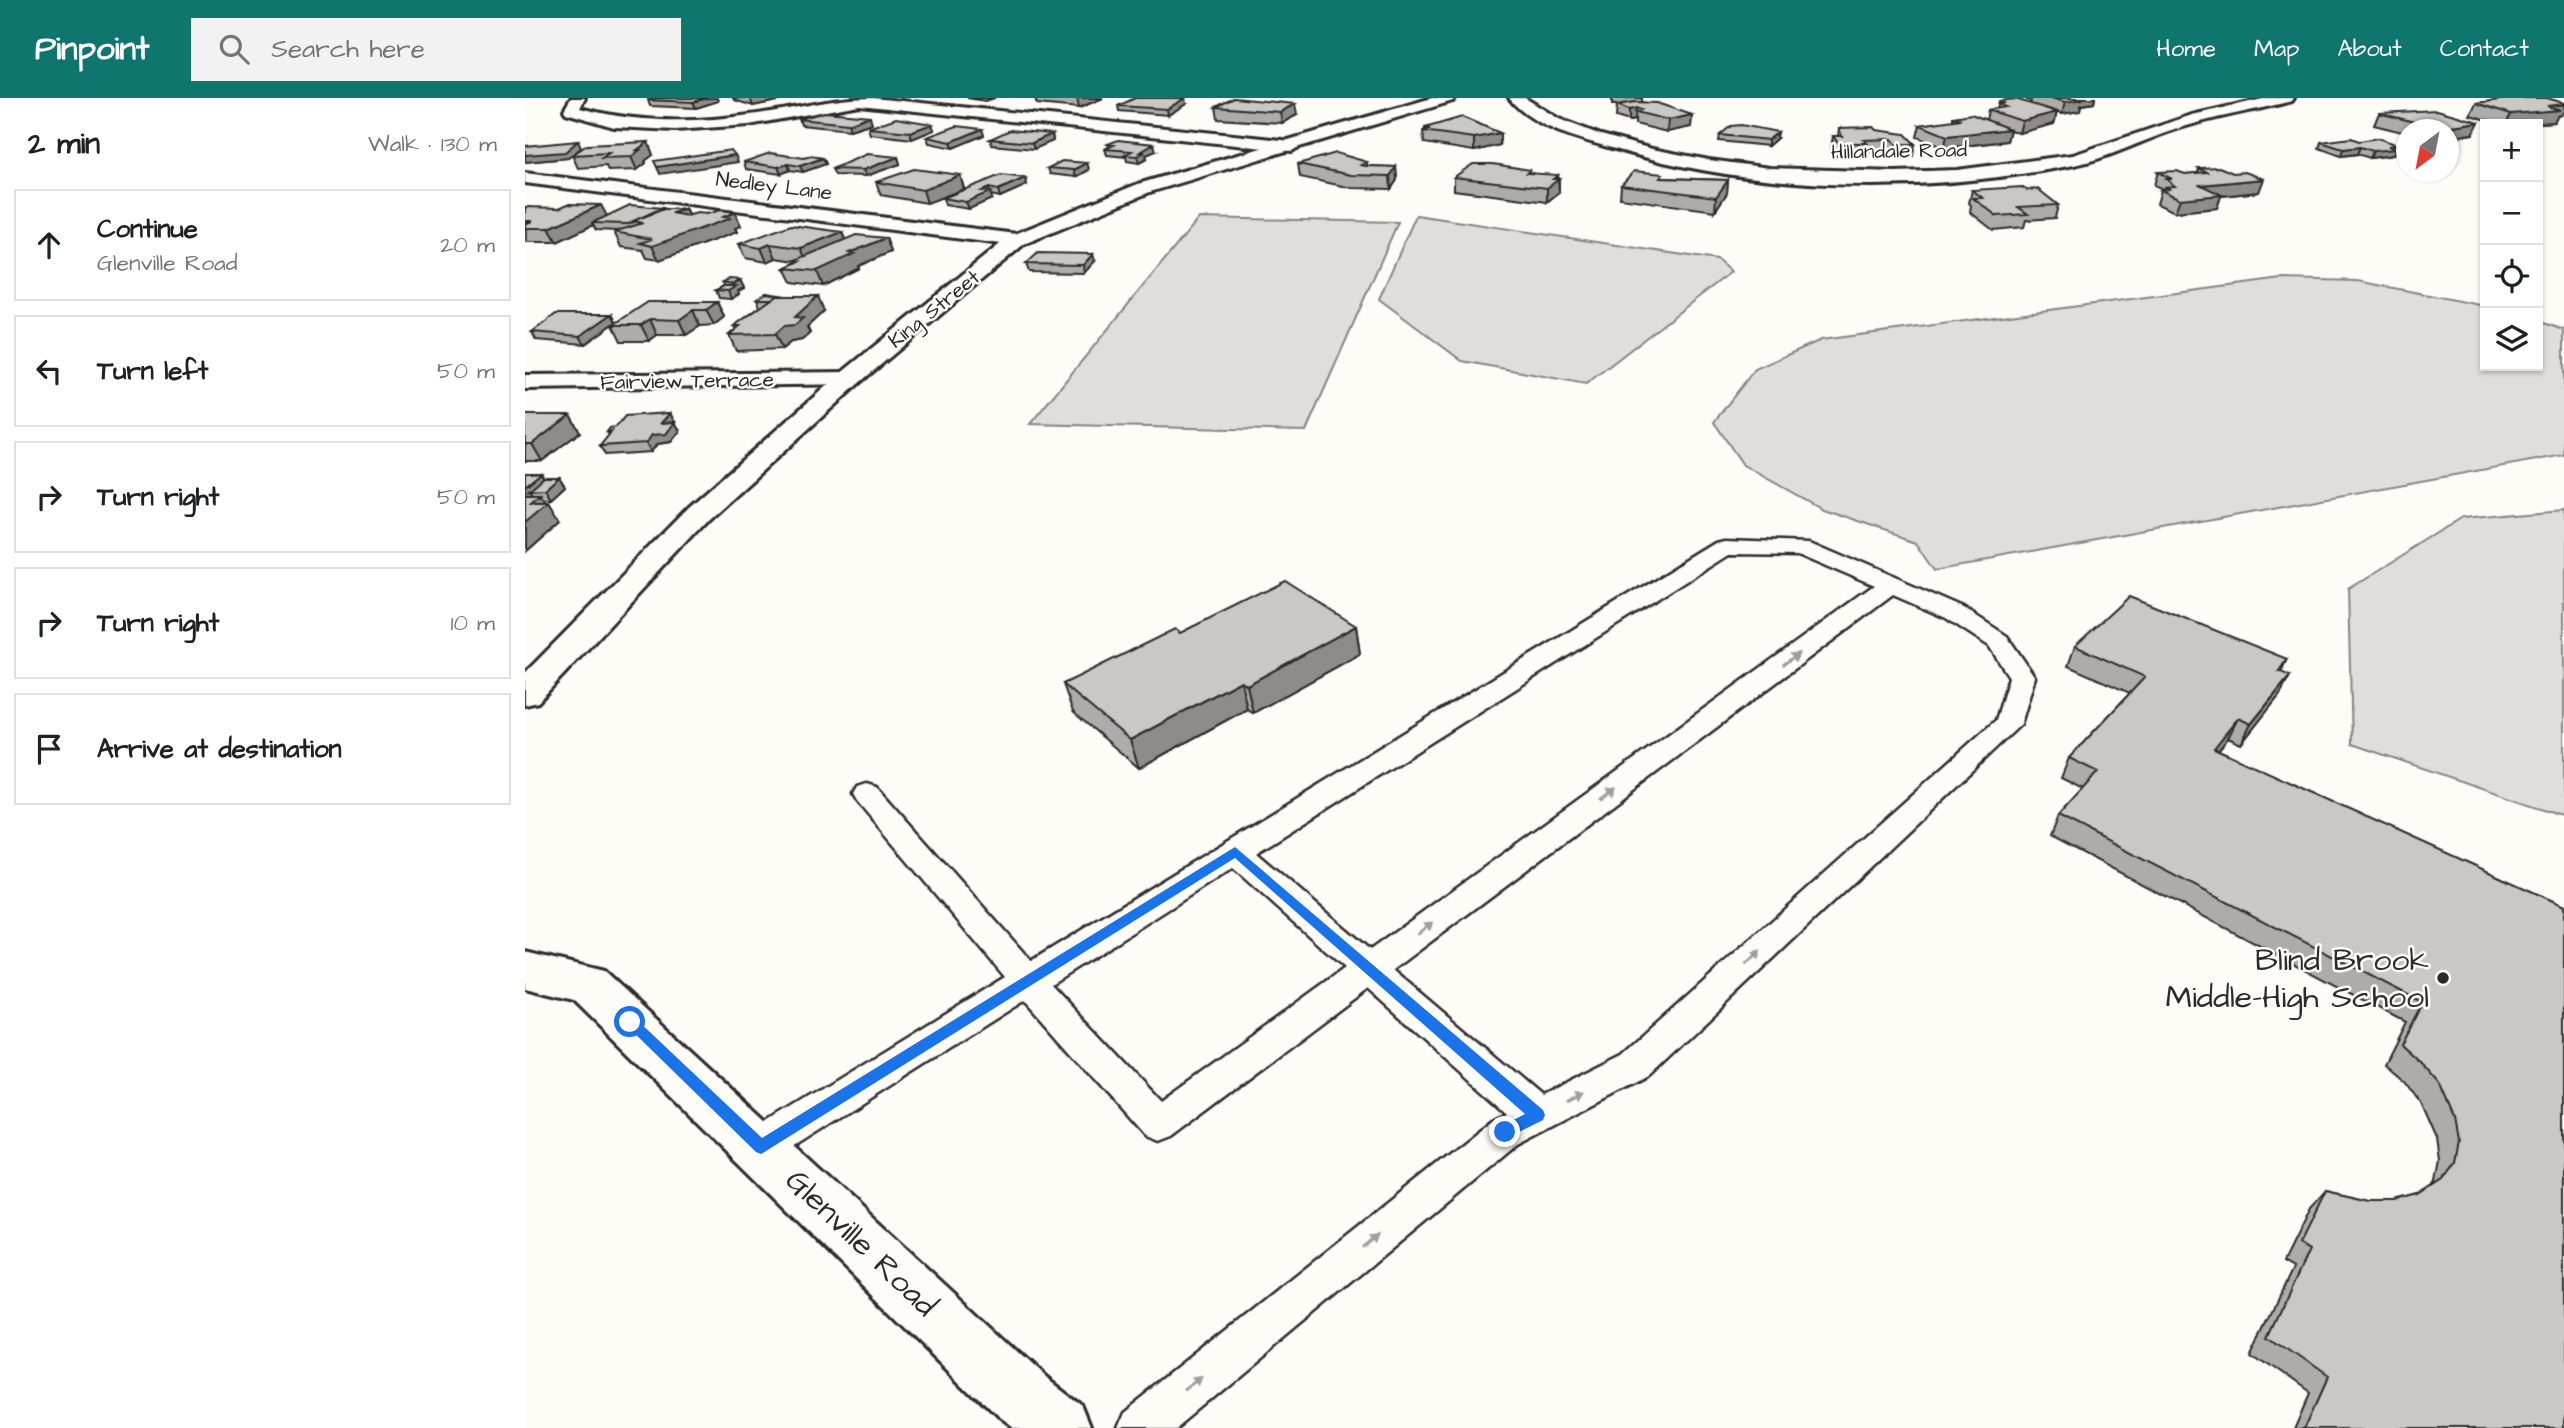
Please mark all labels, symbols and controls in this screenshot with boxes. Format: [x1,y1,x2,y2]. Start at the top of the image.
search box [191,18,681,81]
text: Pinpoint [35,26,149,72]
icon: search [215,30,253,68]
text: Search here [271,31,425,67]
text: Home [2156,32,2216,66]
text: Map [2254,32,2299,66]
text: About [2337,32,2402,66]
text: Contact [2440,32,2529,66]
north arrow [2396,119,2459,182]
map controls [2480,119,2543,371]
button: + [2480,119,2543,182]
text: 2 min [28,123,100,165]
text: Walk · 130 m [368,128,497,160]
street label: Hillandale Road [1831,135,1968,167]
street label: Nedley Lane [714,164,834,210]
button: − [2480,182,2543,245]
text: Continue [97,211,198,247]
icon: ahead [30,226,68,264]
text: 20 m [440,229,495,261]
button: locate [2480,245,2543,308]
text: Glenville Road [97,247,238,279]
street label: King Street [882,263,988,357]
button: layers [2480,308,2543,371]
icon: left [30,352,68,390]
text: Turn left [97,353,208,389]
text: 50 m [437,355,495,387]
street label: Fairview Terrace [600,365,774,397]
icon: right [30,478,68,516]
text: Turn right [97,479,219,515]
text: 50 m [437,481,495,513]
icon: right [30,604,68,642]
text: Turn right [97,605,219,641]
text: 10 m [450,607,495,639]
one-way arrow [1782,652,1800,666]
icon: arrive [30,730,68,768]
text: Arrive at destination [97,731,342,767]
one-way arrow [1599,787,1617,801]
one-way arrow [1416,922,1434,936]
place label: Blind Brook Middle-High School [2166,938,2429,1020]
one-way arrow [1744,950,1761,966]
marker: Blind Brook Middle-High School [2435,970,2451,986]
route start [614,1006,645,1037]
one-way arrow [1565,1091,1585,1102]
route end [1489,1116,1520,1147]
street label: Glenville Road [775,1159,947,1327]
one-way arrow [1361,1234,1379,1249]
one-way arrow [1185,1378,1202,1393]

